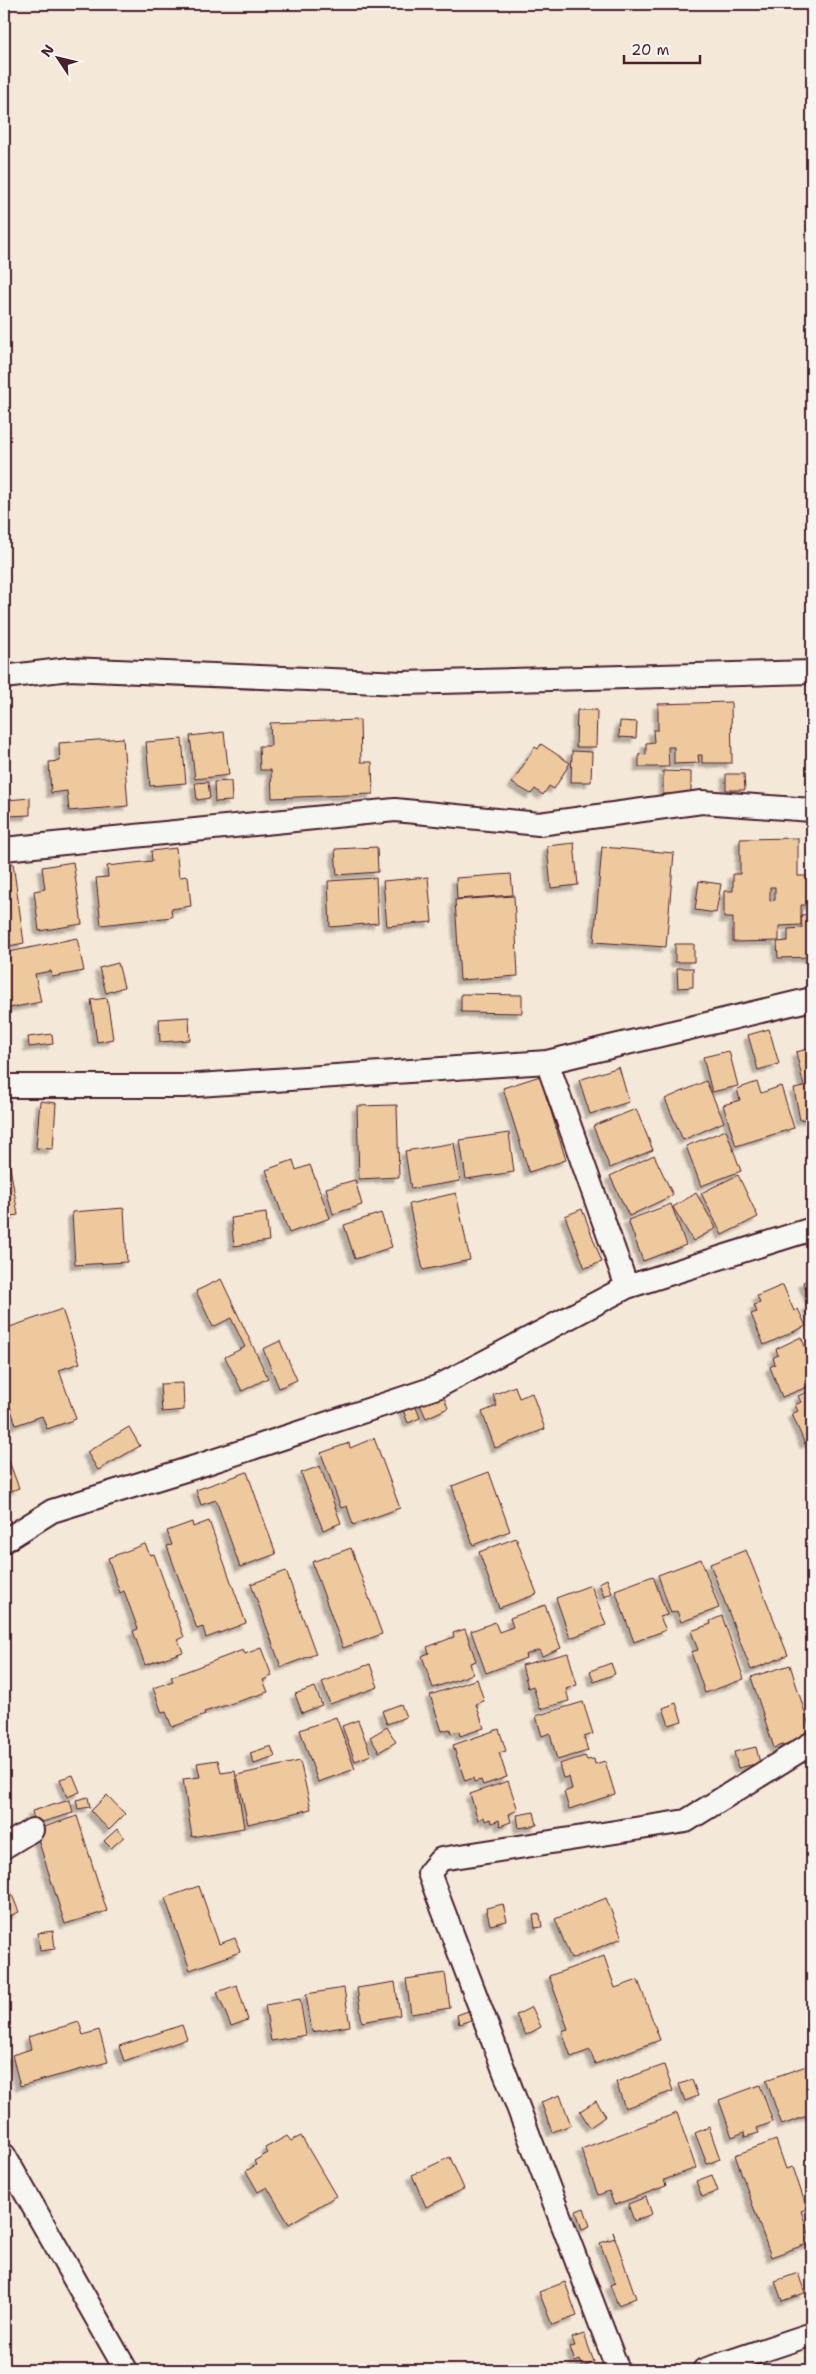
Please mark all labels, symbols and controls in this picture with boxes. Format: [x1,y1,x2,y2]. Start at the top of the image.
north arrow [32,32,82,82]
scale bar [624,32,700,64]
text: 20 m [631,40,670,60]
text: N [37,41,58,60]

